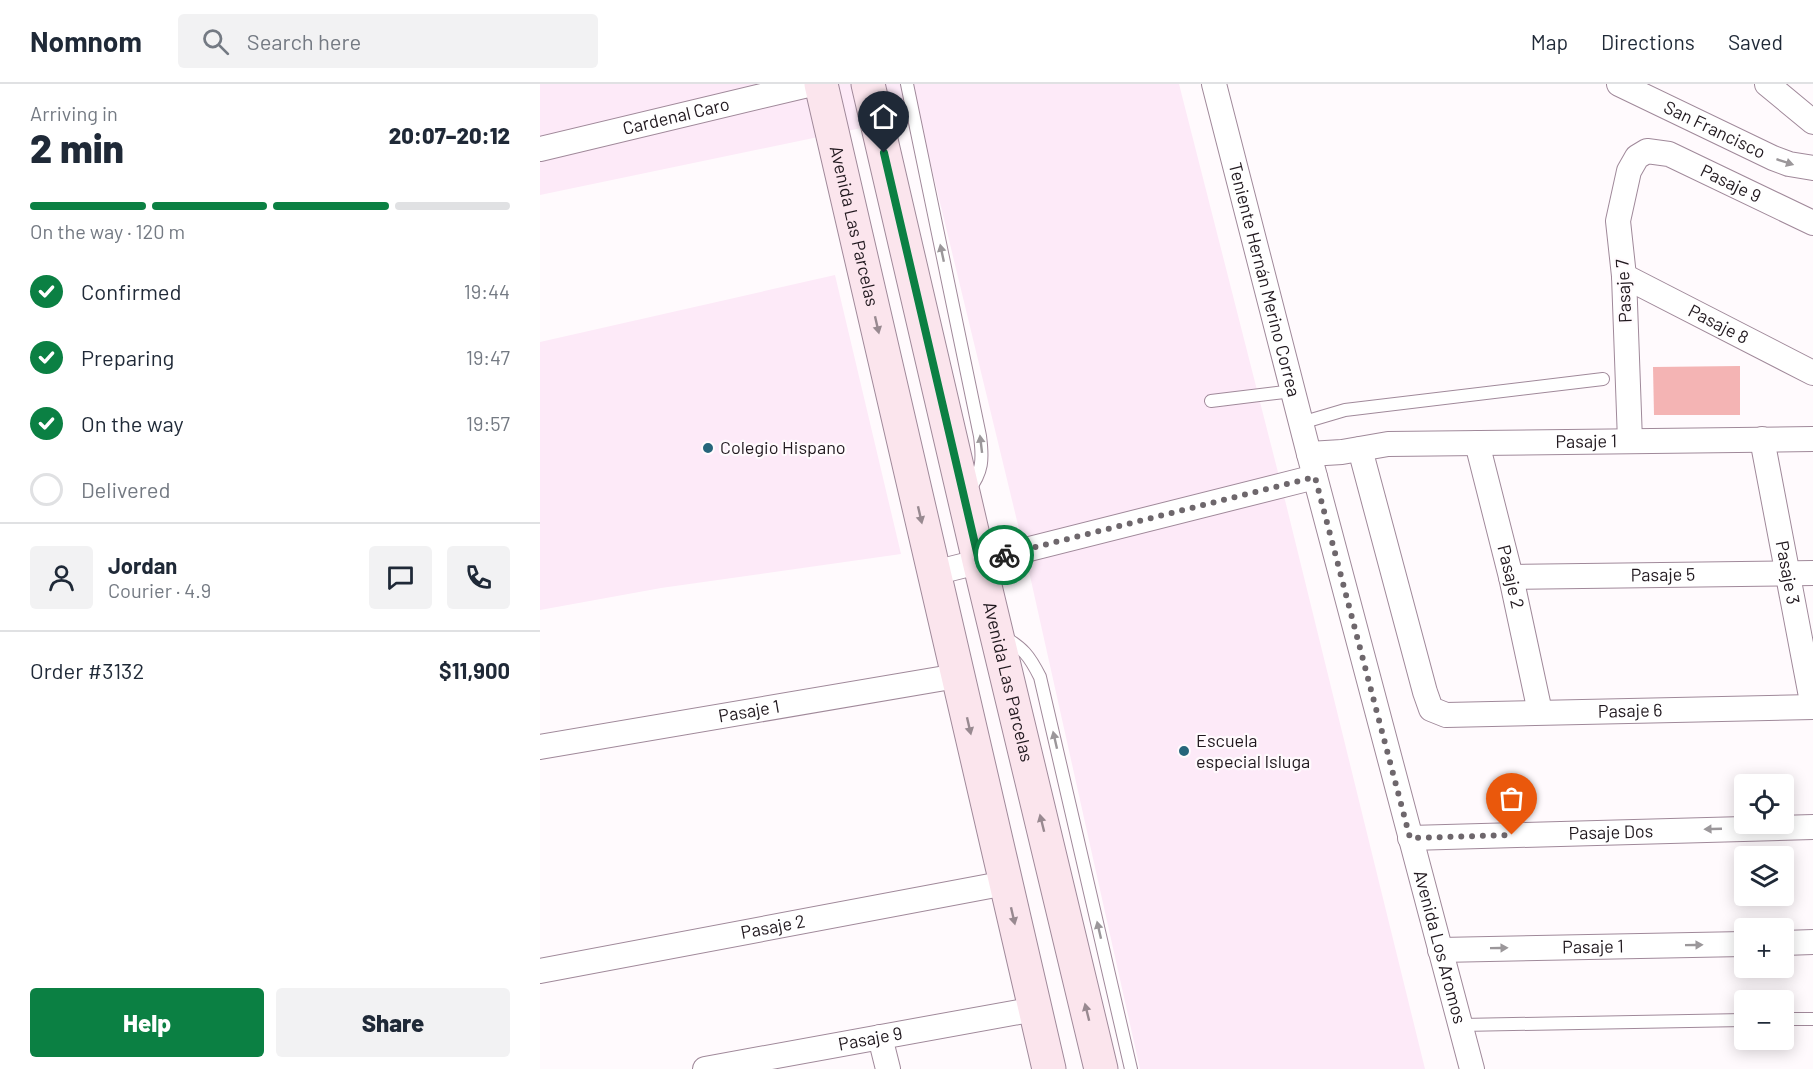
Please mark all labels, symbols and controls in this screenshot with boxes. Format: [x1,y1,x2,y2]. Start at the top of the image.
search box [178,14,598,68]
text: Nomnom [30,24,142,58]
icon: search [199,25,232,58]
text: Search here [247,28,361,54]
text: Map [1531,29,1568,54]
text: Directions [1601,29,1695,54]
text: Saved [1728,29,1783,54]
pin [858,91,909,153]
street label: Cardenal Caro [620,92,731,139]
street label: San Francisco [1661,95,1769,163]
icon: home [867,100,900,133]
text: Arriving in [30,101,118,125]
text: 20:07–20:12 [389,122,510,148]
text: 2 min [30,124,124,171]
street label: Avenida Las Parcelas [826,144,884,308]
one-way arrow [1777,158,1795,168]
street label: Pasaje 9 [1697,159,1765,207]
street label: Teniente Hernán Merino Correa [1225,160,1306,399]
text: On the way · 120 m [30,219,185,243]
one-way arrow [937,243,946,262]
street label: Pasaje 7 [1610,258,1636,323]
icon: check [30,275,63,308]
text: Confirmed [81,278,181,304]
text: 19:44 [464,279,510,303]
street label: Pasaje 8 [1685,299,1753,348]
one-way arrow [872,316,882,334]
icon: check [30,341,63,374]
text: Preparing [81,344,174,370]
text: 19:47 [466,345,510,369]
icon: check [30,407,63,440]
text: On the way [81,410,184,436]
text: 19:57 [466,411,510,435]
street label: Pasaje 1 [1555,429,1617,452]
one-way arrow [976,434,985,453]
place label: Colegio Hispano [720,436,846,458]
marker: Colegio Hispano [701,441,715,455]
text: Delivered [81,476,170,502]
one-way arrow [916,506,926,524]
courier [974,525,1034,585]
icon: bike [988,539,1021,572]
street label: Pasaje 3 [1772,539,1805,606]
street label: Pasaje 2 [1493,542,1530,611]
button: person [30,546,93,609]
button: chat [369,546,432,609]
button: phone [447,546,510,609]
text: Jordan [108,552,177,578]
street label: Pasaje 5 [1631,563,1695,585]
text: Courier · 4.9 [108,578,211,602]
street label: Avenida Las Parcelas [979,599,1039,764]
text: Order #3132 [30,657,144,683]
text: $11,900 [439,657,510,683]
street label: Pasaje 1 [717,694,781,726]
street label: Pasaje 6 [1598,698,1663,722]
one-way arrow [965,716,974,735]
place label: Escuela especial Isluga [1196,729,1310,772]
one-way arrow [1049,731,1059,749]
marker: Escuela especial Isluga [1177,744,1191,758]
pin [1486,773,1537,835]
map controls [1734,774,1794,1050]
button: locate [1734,774,1794,834]
icon: bag [1495,782,1528,815]
one-way arrow [1036,813,1046,832]
street label: Pasaje Dos [1568,819,1654,844]
one-way arrow [1703,825,1722,834]
button: layers [1734,846,1794,906]
street label: Avenida Los Aromos [1410,868,1472,1026]
one-way arrow [1009,906,1019,925]
street label: Pasaje 2 [739,909,807,943]
button: + [1734,918,1794,978]
one-way arrow [1093,921,1103,939]
street label: Pasaje 1 [1562,934,1624,958]
one-way arrow [1684,940,1703,949]
one-way arrow [1489,943,1508,953]
button: Help [30,988,264,1057]
button: Share [276,988,510,1057]
button: − [1734,990,1794,1050]
one-way arrow [1082,1003,1092,1021]
street label: Pasaje 9 [836,1021,904,1055]

